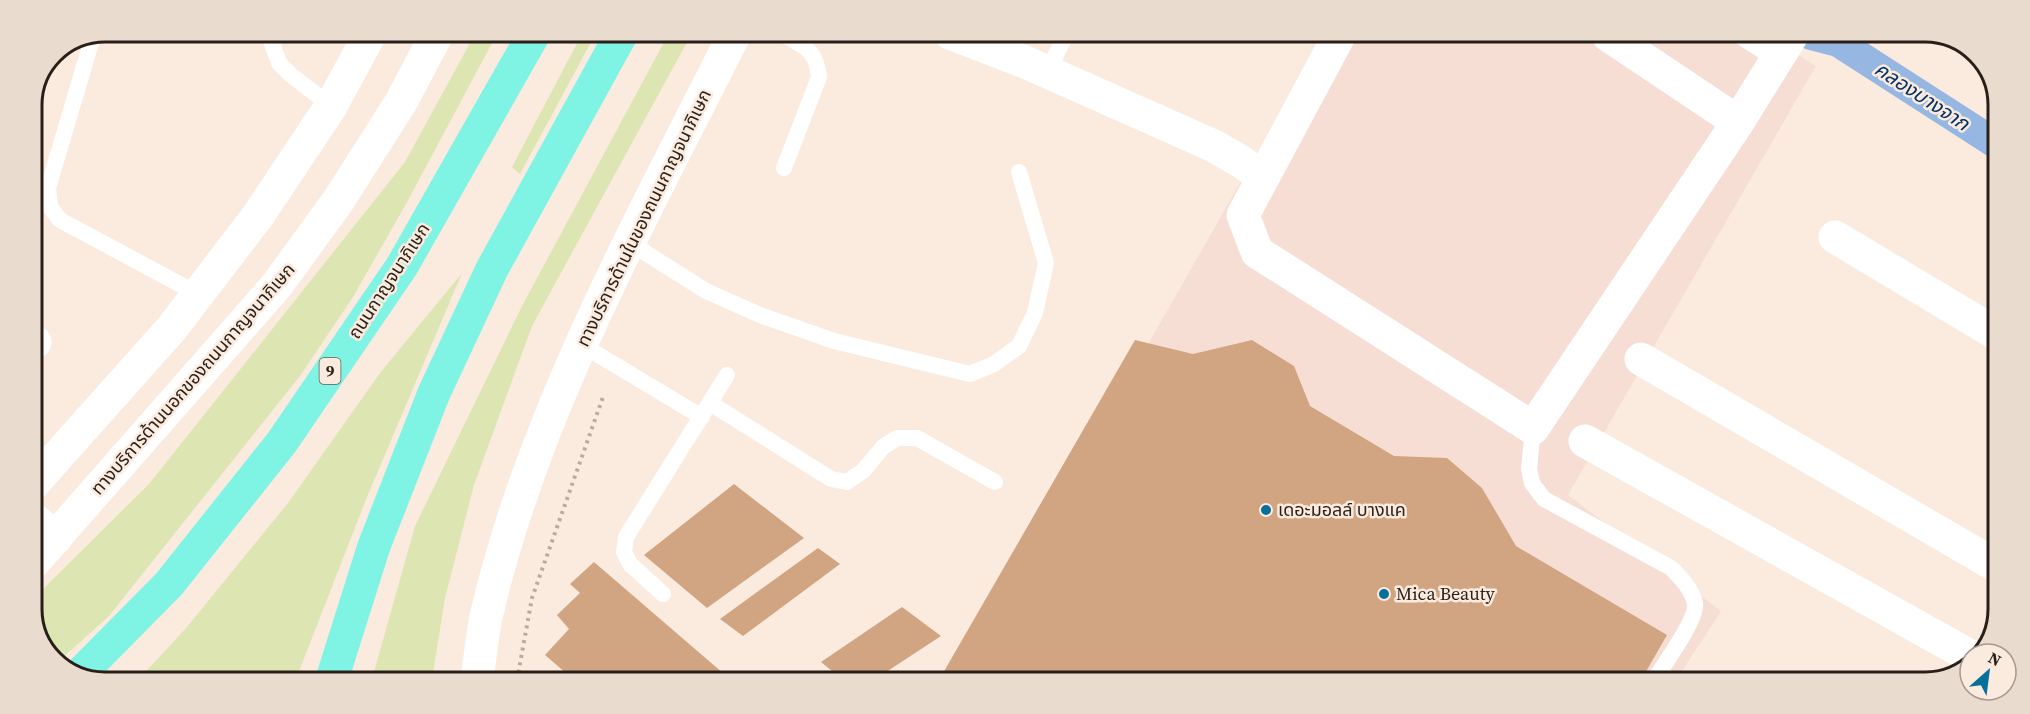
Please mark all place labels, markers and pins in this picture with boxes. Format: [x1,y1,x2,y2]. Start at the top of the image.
place label: เดอะมอลล์ บางแค [1278,497,1406,522]
marker: เดอะมอลล์ บางแค [1259,503,1273,517]
place label: Mica Beauty [1396,581,1496,606]
marker: Mica Beauty [1377,587,1391,601]

